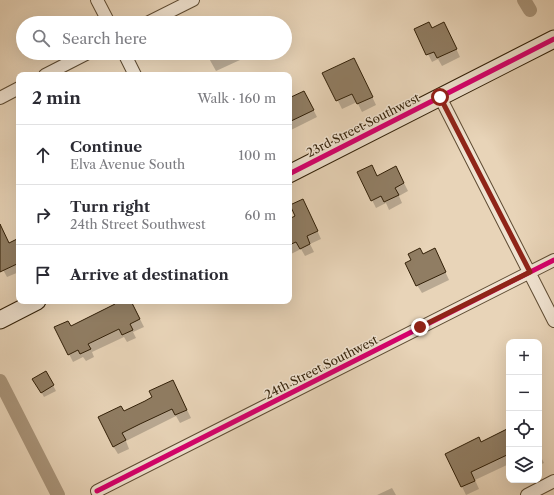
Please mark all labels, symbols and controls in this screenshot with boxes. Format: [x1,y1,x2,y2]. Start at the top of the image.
search box [16,16,292,60]
icon: search [30,27,52,49]
text: Search here [62,29,147,48]
text: 2 min [32,88,81,108]
route start [431,88,449,106]
text: Walk · 160 m [197,90,276,106]
street label: 23rd Street Southwest [304,90,423,160]
text: Continue [70,137,142,156]
icon: ahead [32,144,54,166]
text: 100 m [238,147,276,163]
text: Elva Avenue South [70,156,185,172]
text: Turn right [70,197,150,216]
icon: right [32,204,54,226]
text: 60 m [245,207,276,223]
text: 24th Street Southwest [70,216,206,232]
icon: arrive [32,264,54,286]
text: Arrive at destination [70,265,229,284]
route end [411,318,429,336]
street label: 24th Street Southwest [262,332,381,402]
map controls [506,339,542,483]
button: + [506,339,542,375]
button: − [506,375,542,411]
button: locate [506,411,542,447]
button: layers [506,447,542,483]

